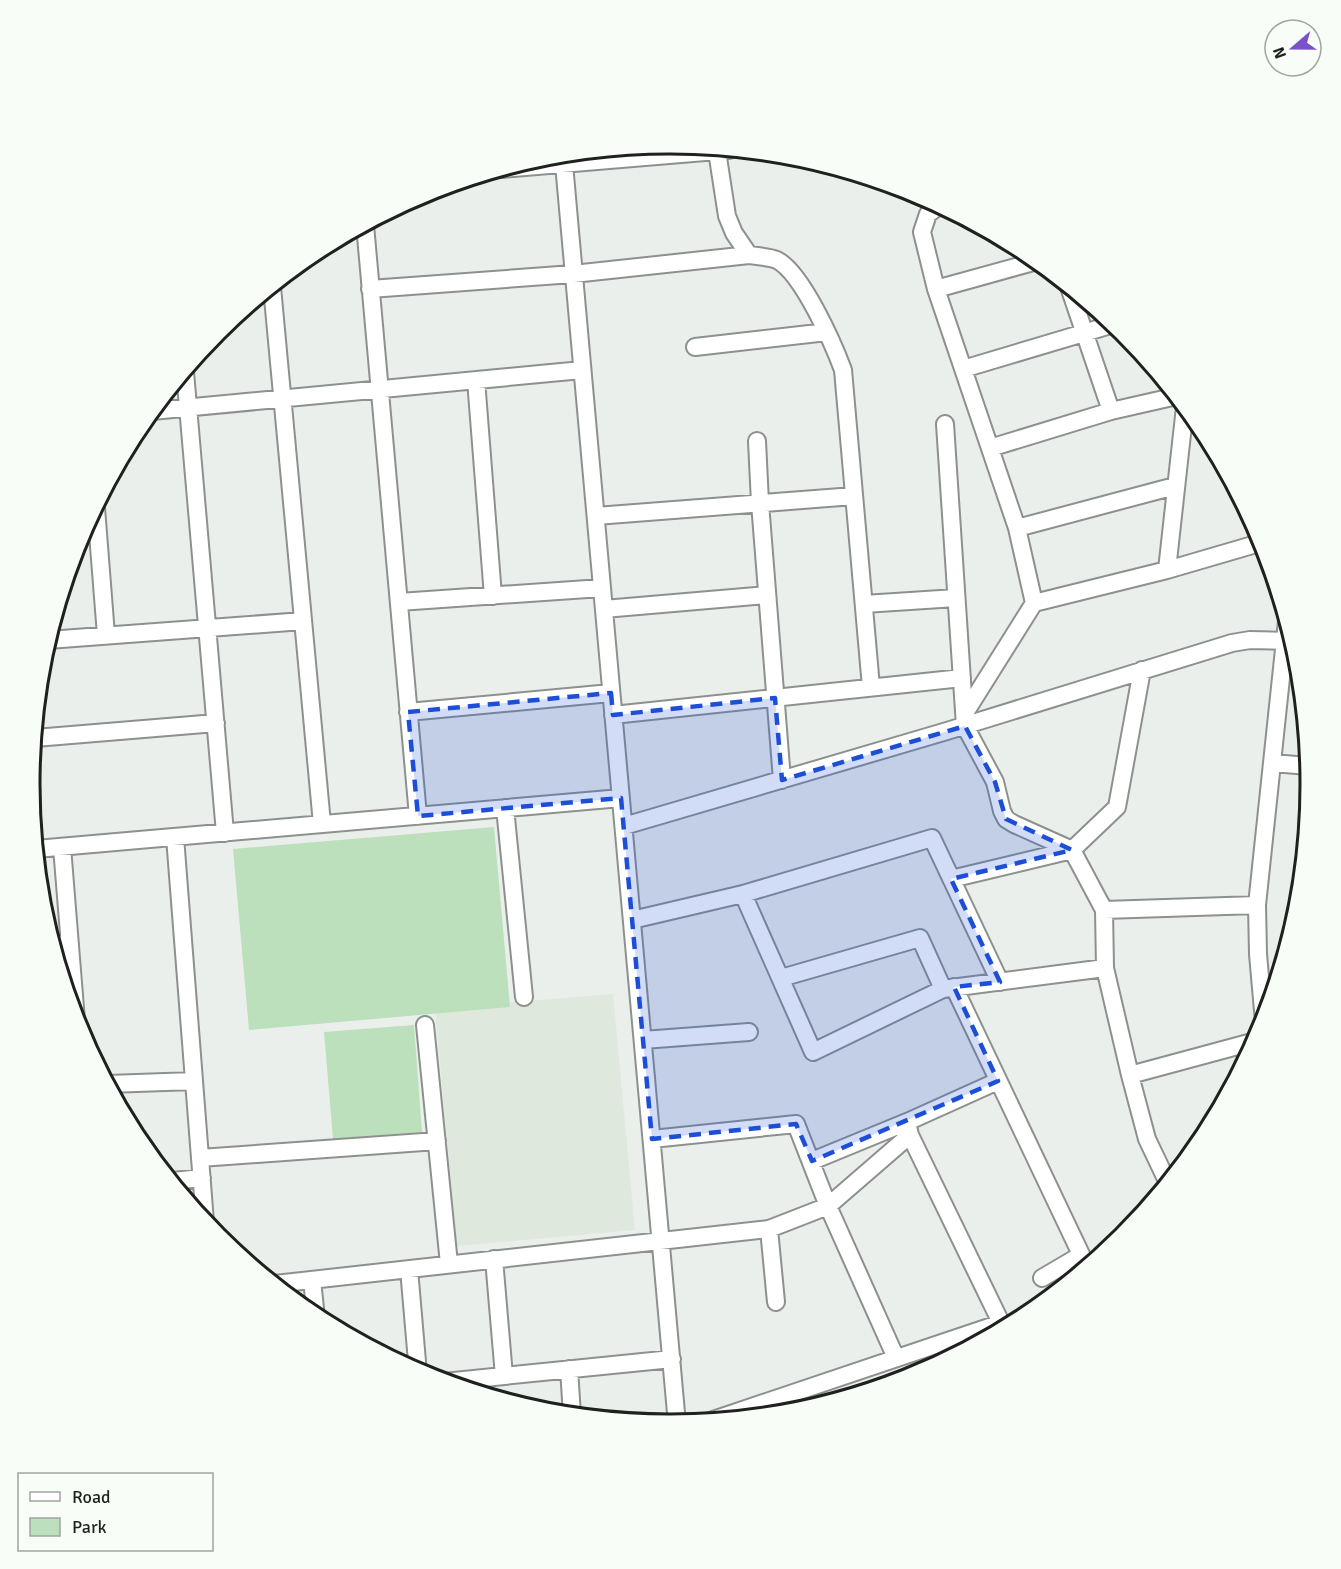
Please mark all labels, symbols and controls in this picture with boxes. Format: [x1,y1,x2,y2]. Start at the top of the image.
north arrow [1263,18,1323,78]
text: N [1269,44,1291,61]
legend [18,1473,213,1551]
text: Road [72,1486,111,1508]
text: Park [72,1516,107,1538]

